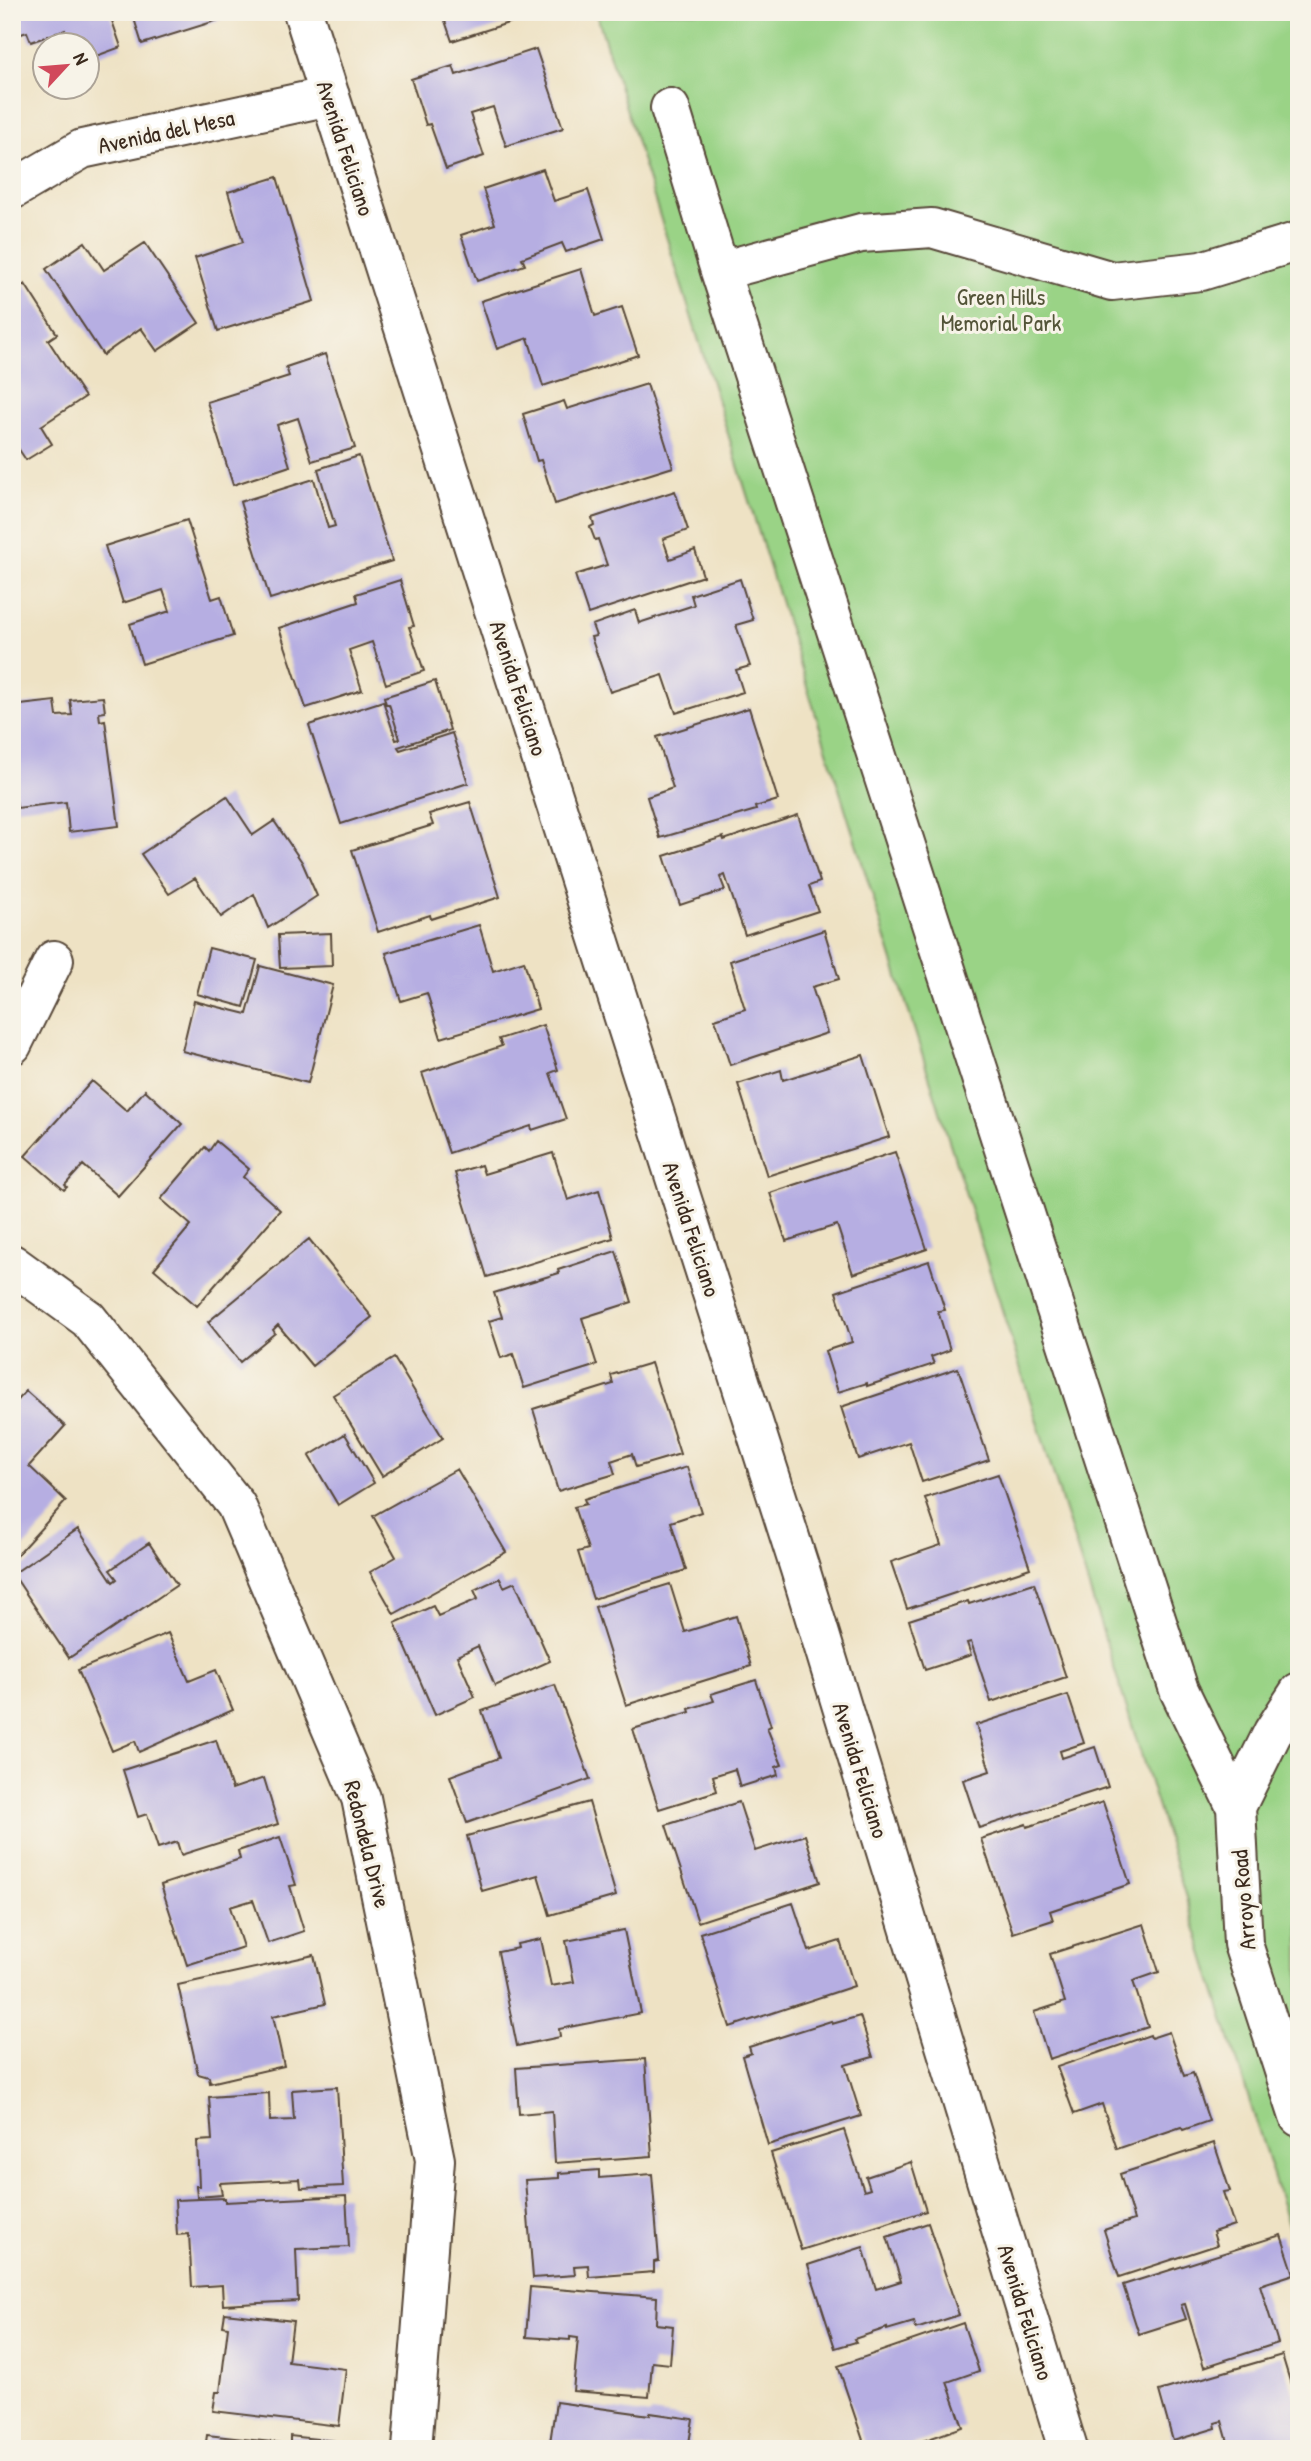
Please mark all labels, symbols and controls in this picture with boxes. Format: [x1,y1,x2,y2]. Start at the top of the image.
north arrow [32,32,102,102]
text: N [67,48,95,69]
street label: Avenida Feliciano [310,77,382,219]
street label: Avenida del Mesa [95,101,237,161]
park label: Green Hills Memorial Park [941,281,1062,338]
street label: Avenida Feliciano [483,617,555,759]
street label: Avenida Feliciano [656,1158,728,1300]
street label: Avenida Feliciano [826,1698,896,1842]
street label: Redondela Drive [337,1777,399,1911]
street label: Arroyo Road [1223,1849,1263,1951]
street label: Avenida Feliciano [991,2240,1061,2384]

